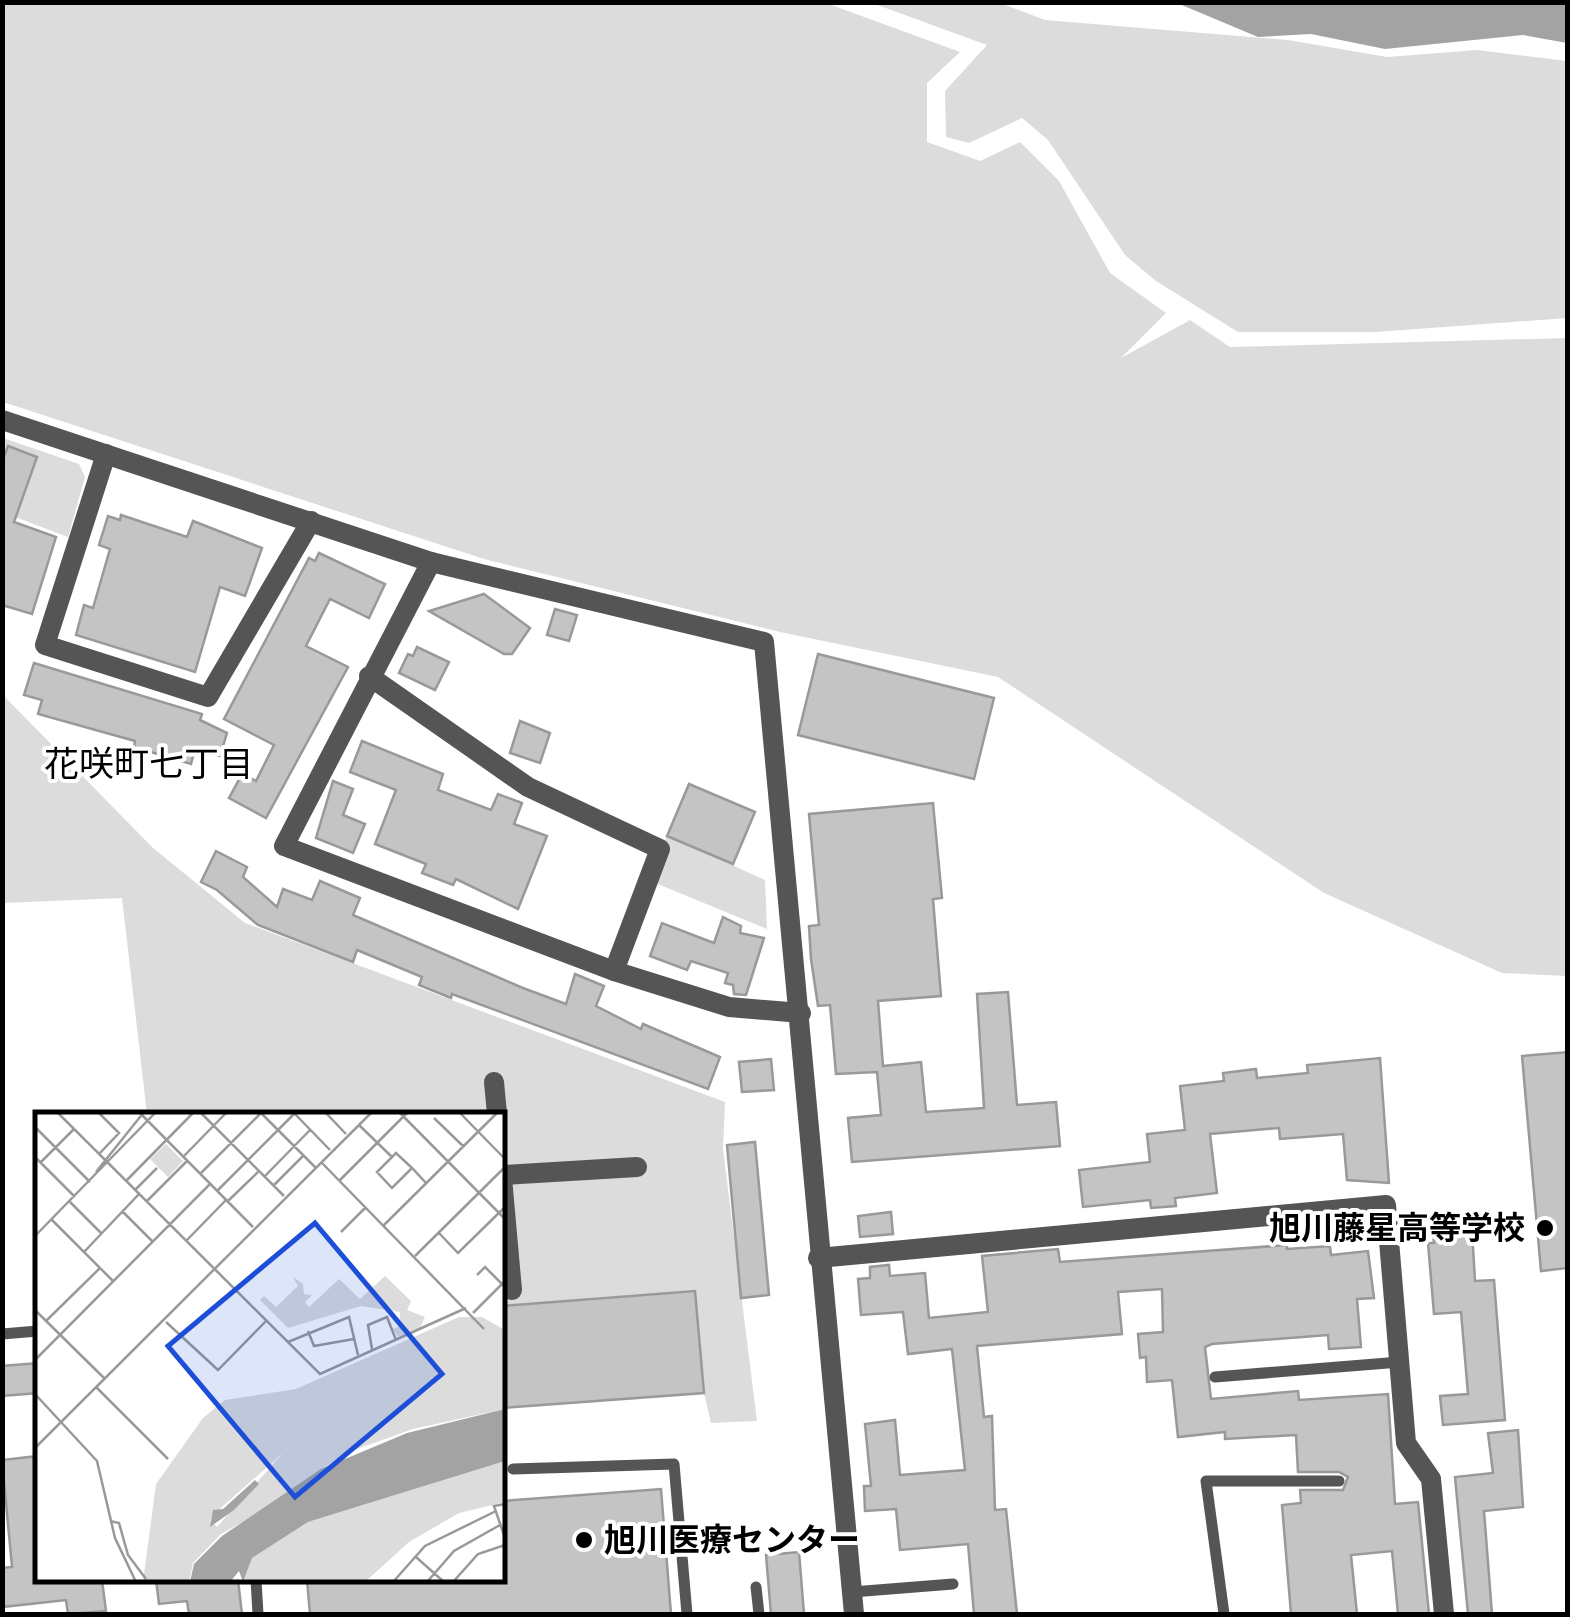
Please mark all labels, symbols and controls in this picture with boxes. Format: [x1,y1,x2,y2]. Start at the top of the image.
district label: 花咲町七丁目 [44,745,254,789]
inset map [35,1112,505,1582]
place label: 旭川藤星高等学校 [1269,1211,1525,1251]
marker: 旭川藤星高等学校 [1534,1217,1556,1239]
place label: 旭川医療センター [604,1523,860,1563]
marker: 旭川医療センター [573,1529,595,1551]

